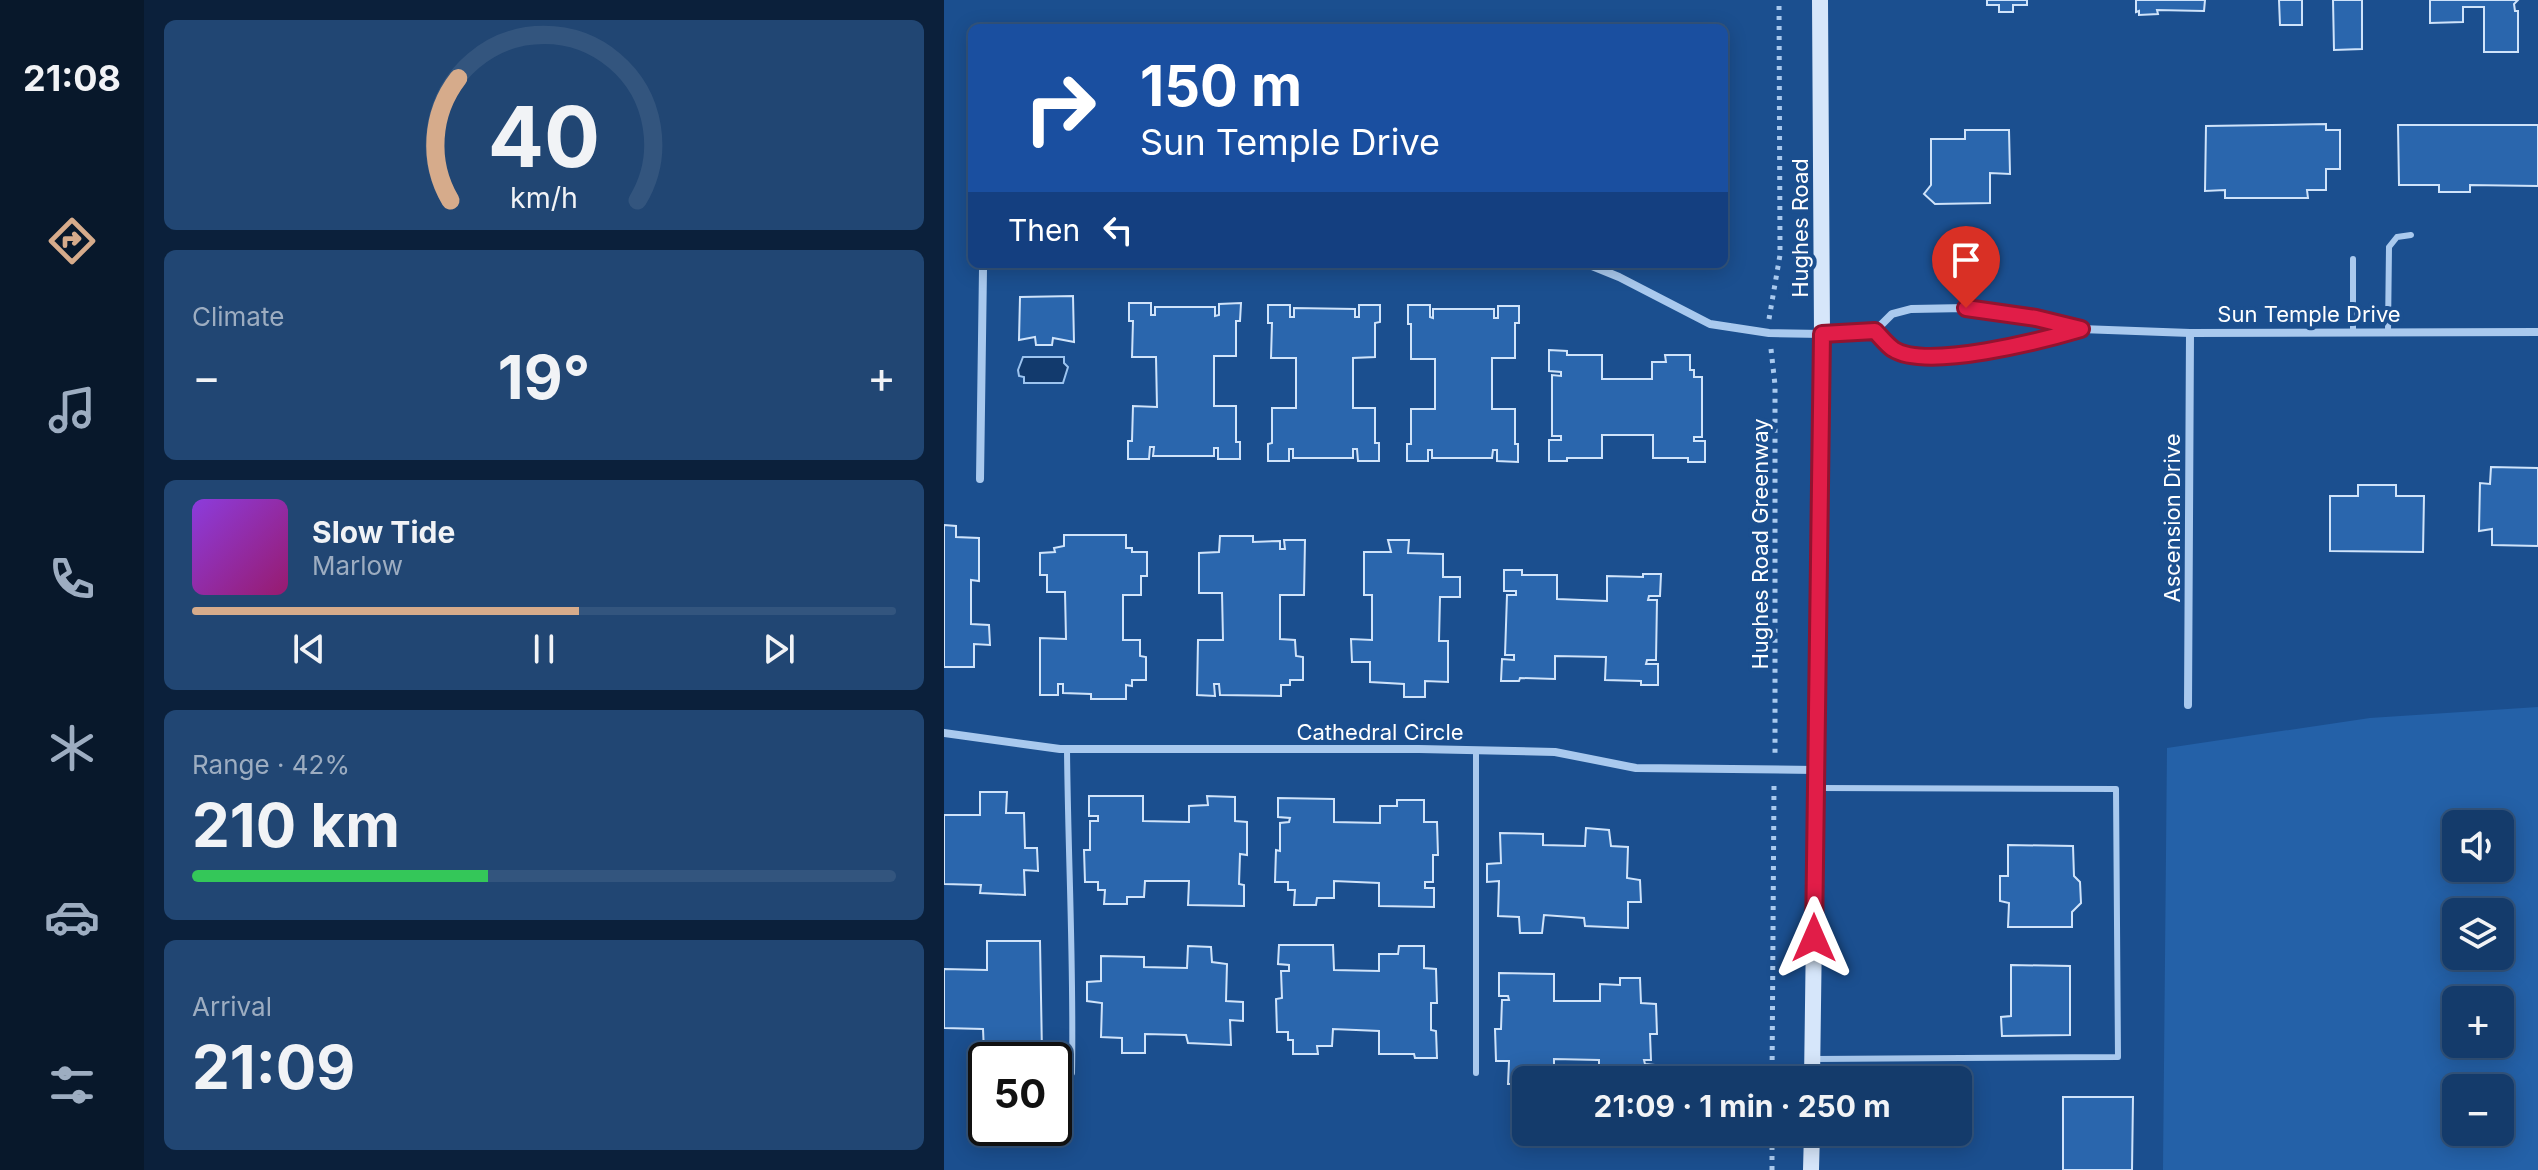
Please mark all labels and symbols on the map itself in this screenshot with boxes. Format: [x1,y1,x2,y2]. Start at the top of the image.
street label: Hughes Road [1787,158,1813,298]
pin [1932,226,2000,308]
street label: Sun Temple Drive [2217,301,2401,327]
street label: Hughes Road Greenway [1747,418,1773,670]
street label: Ascension Drive [2159,433,2185,603]
street label: Cathedral Circle [1296,719,1464,745]
position arrow [1772,896,1856,980]
speed limit sign: 50 [968,1042,1072,1146]

